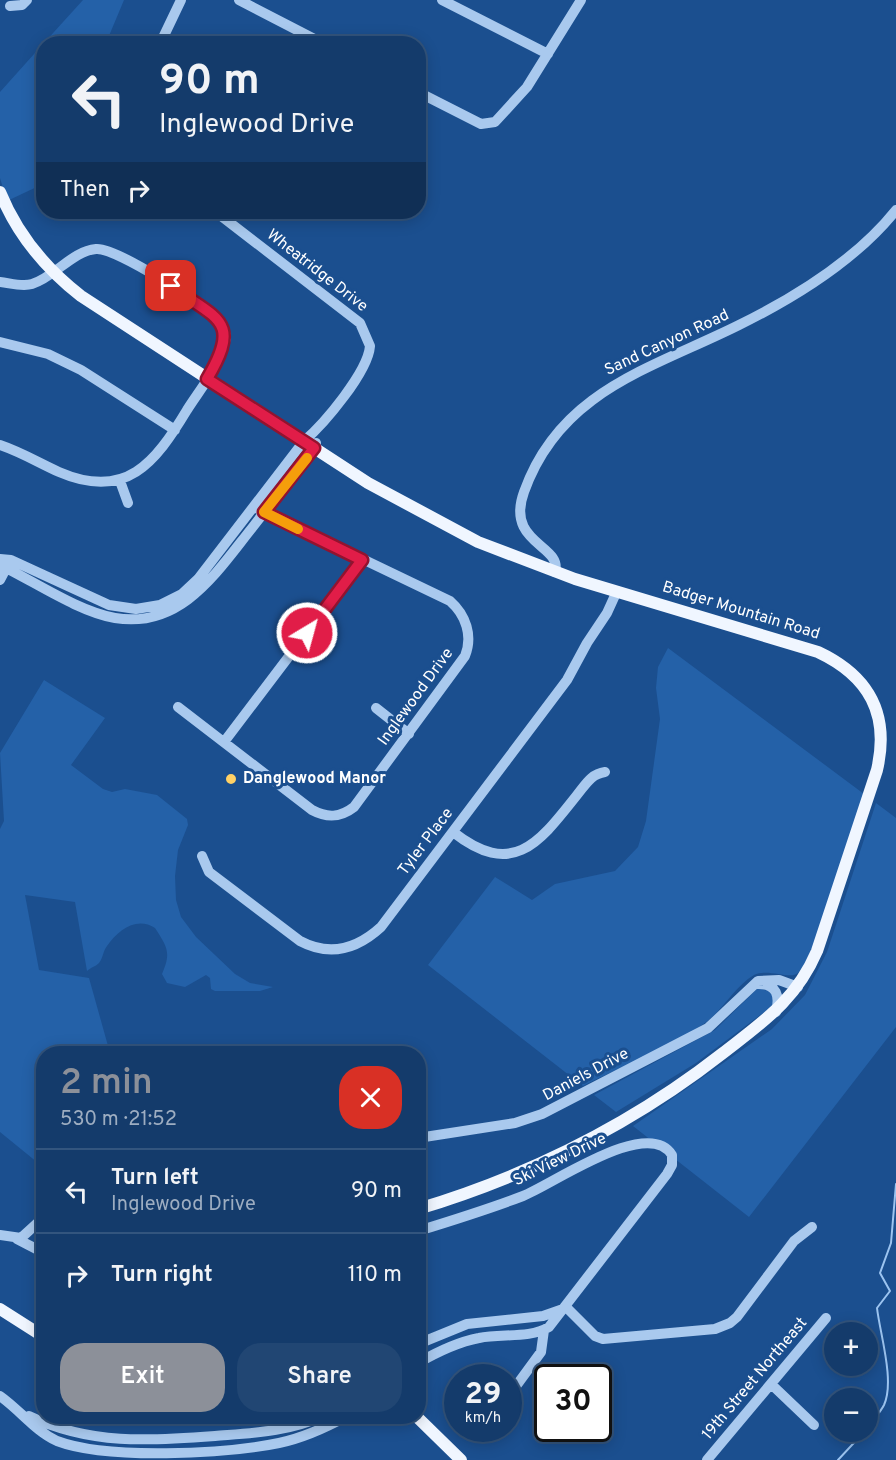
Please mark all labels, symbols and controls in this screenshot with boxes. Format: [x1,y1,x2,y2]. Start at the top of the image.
text: 90 m [159,56,260,109]
icon: left [60,60,138,138]
text: Inglewood Drive [159,108,354,142]
icon: right [122,174,155,207]
text: Then [60,177,110,204]
street label: Wheatridge Drive [262,225,372,317]
pin [145,260,196,311]
icon: arrive [154,269,187,302]
street label: Sand Canyon Road [602,305,732,381]
street label: Badger Mountain Road [660,577,822,645]
position arrow [275,601,339,665]
street label: Inglewood Drive [374,644,458,750]
place label: Danglewood Manor [243,769,386,789]
marker: Danglewood Manor [224,772,238,786]
street label: Tyler Place [394,804,458,880]
street label: Daniels Drive [540,1044,632,1106]
text: 2 min [60,1061,153,1107]
button: close [339,1066,402,1129]
text: 530 m · 21:52 [60,1107,177,1133]
street label: Ski View Drive [510,1129,610,1191]
text: Turn left [111,1165,199,1192]
icon: left [60,1175,93,1208]
text: 90 m [351,1178,402,1205]
text: Inglewood Drive [111,1192,256,1218]
icon: right [60,1259,93,1292]
text: Turn right [111,1262,213,1289]
text: 110 m [348,1262,402,1289]
street label: 19th Street Northeast [698,1314,812,1444]
map controls [824,1322,878,1442]
button: + [824,1322,878,1376]
button: Exit [60,1343,225,1412]
button: Share [237,1343,402,1412]
speed limit sign: 30 [534,1364,612,1442]
text: 29 [465,1377,501,1414]
button: − [824,1388,878,1442]
text: km/h [465,1409,501,1428]

